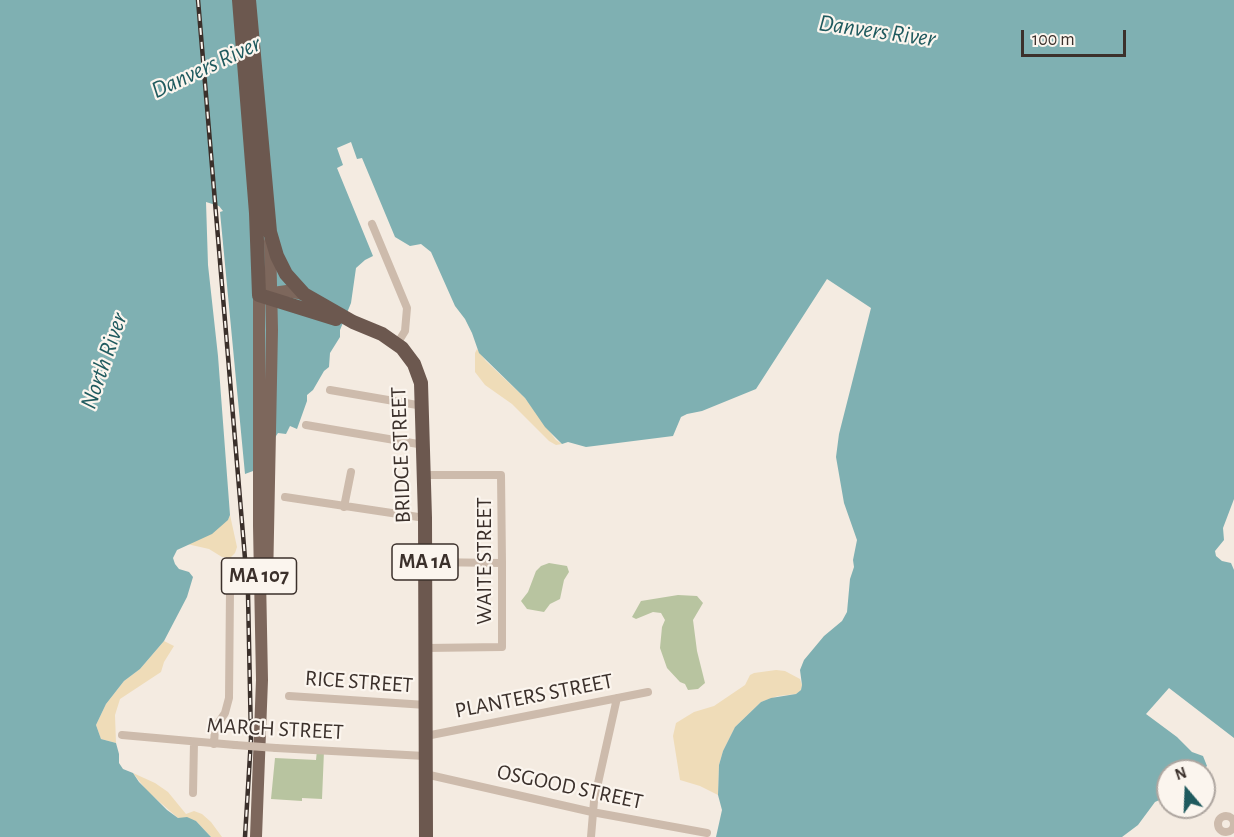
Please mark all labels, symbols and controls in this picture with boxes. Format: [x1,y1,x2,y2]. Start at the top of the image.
water label: Danvers River [817,9,937,53]
scale bar [1024,18,1129,56]
water label: Danvers River [147,29,265,105]
text: 100 m [1032,31,1075,49]
water label: North River [74,309,134,413]
street label: BRIDGE STREET [385,386,417,524]
street label: WAITE STREET [471,497,497,625]
road number: MA 1A [392,544,458,580]
road number: MA 107 [222,558,296,594]
street label: RICE STREET [304,665,414,699]
street label: PLANTERS STREET [453,668,615,724]
street label: MARCH STREET [206,712,344,746]
street label: OSGOOD STREET [495,759,645,815]
north arrow [1156,759,1216,819]
text: N [1173,764,1189,783]

